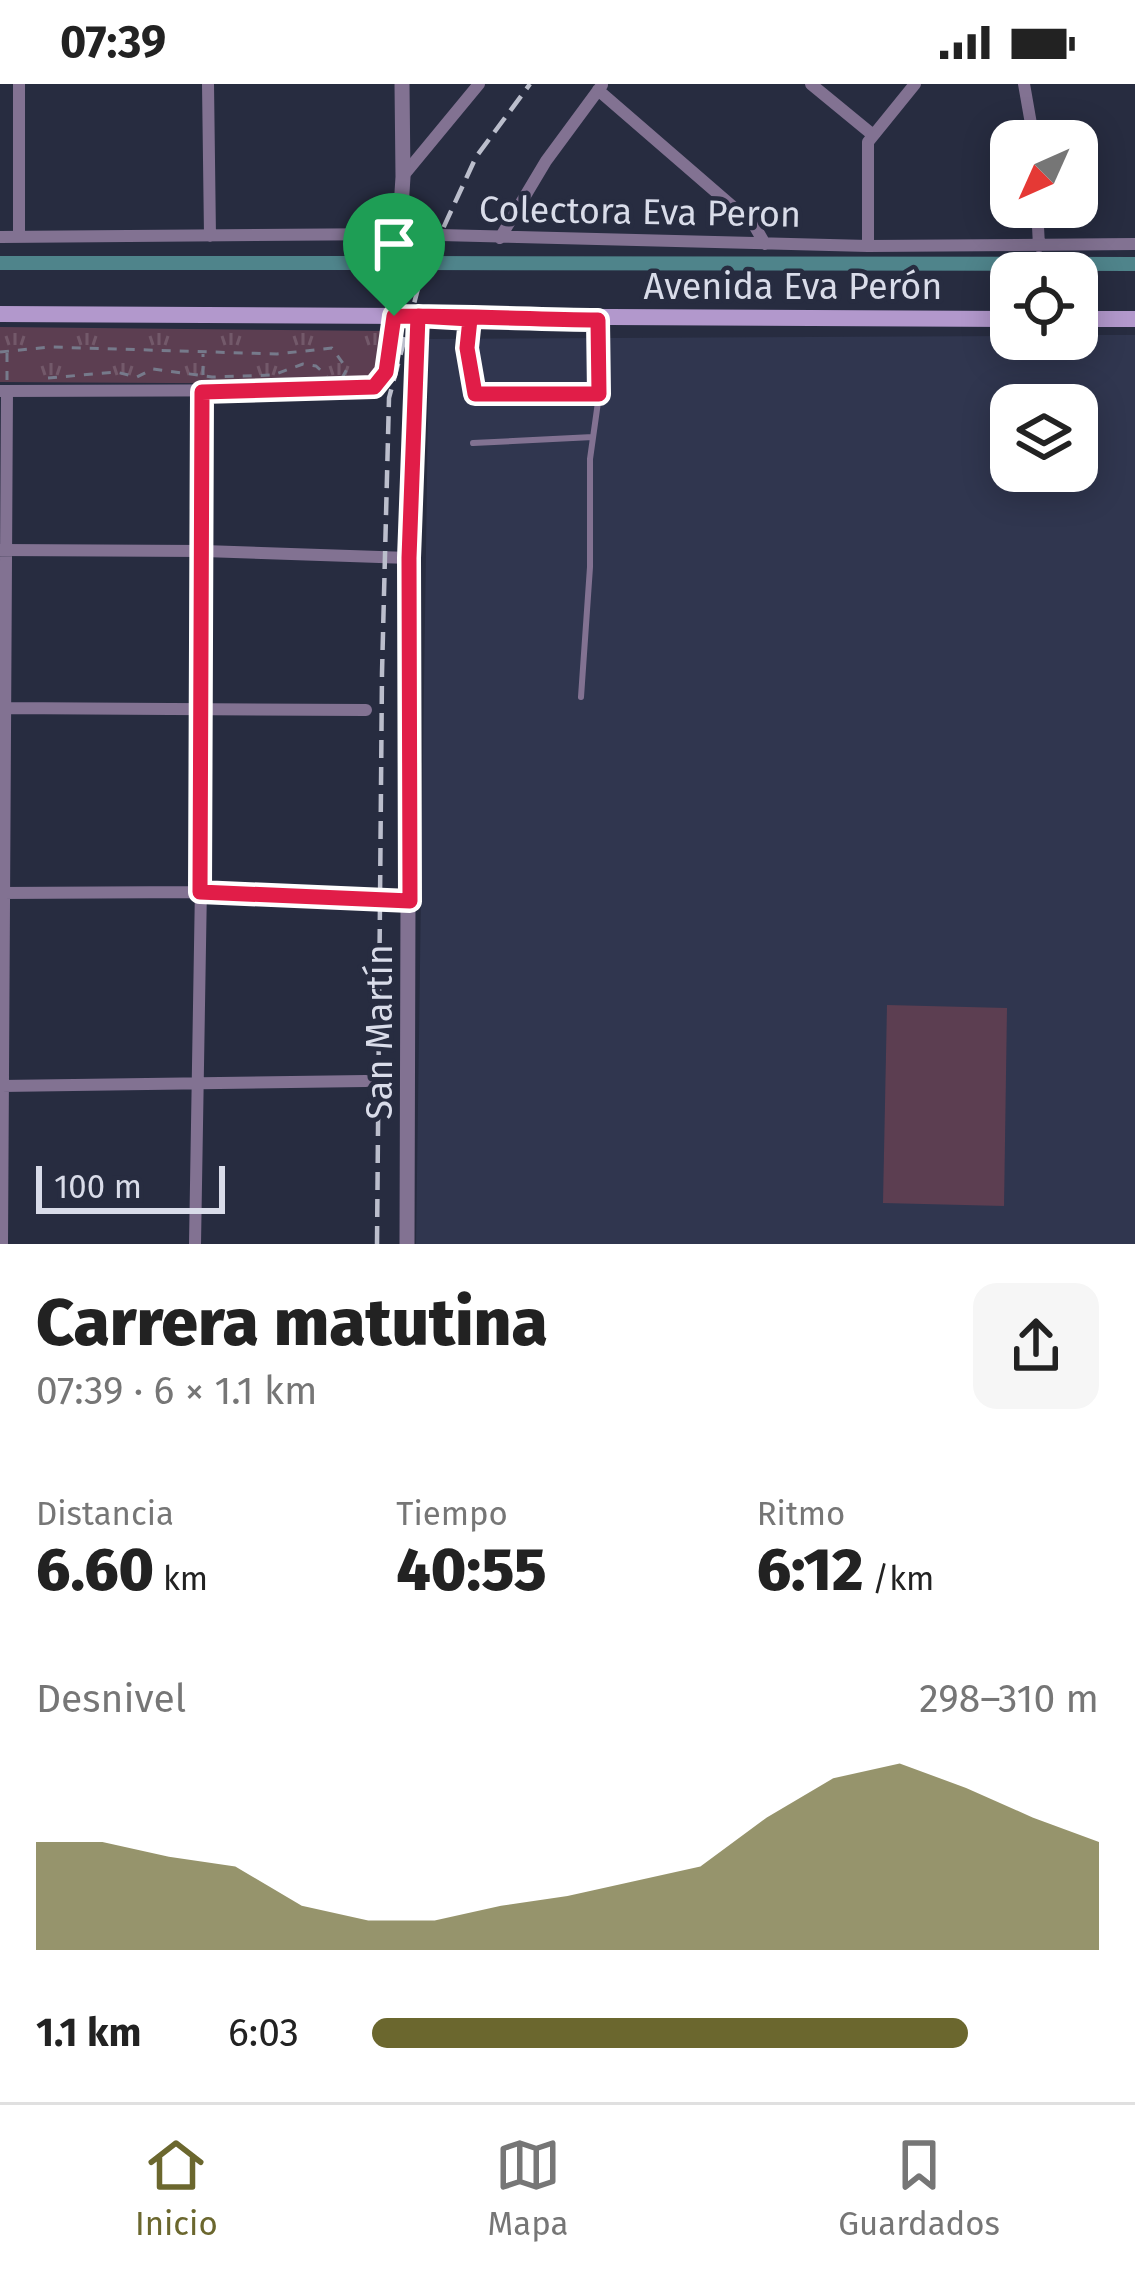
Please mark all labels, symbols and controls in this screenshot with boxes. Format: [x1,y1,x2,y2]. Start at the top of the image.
text: 07:39 [60,15,166,69]
north arrow [990,120,1098,228]
map controls [990,120,1098,492]
street label: Colectora Eva Peron [479,187,801,237]
pin [343,193,445,316]
icon: arrive [361,211,427,277]
button: locate [990,252,1098,360]
street label: Avenida Eva Perón [644,265,942,309]
button: layers [990,384,1098,492]
street label: San Martín [358,944,402,1120]
scale bar [36,1160,225,1213]
text: 100 m [54,1167,142,1207]
text: Carrera matutina [36,1283,548,1362]
button: share [973,1283,1099,1409]
text: 07:39 · 6 × 1.1 km [36,1368,317,1414]
text: Distancia [36,1494,174,1534]
text: Tiempo [396,1494,508,1534]
text: Ritmo [757,1494,845,1534]
text: 6.60 [36,1534,154,1606]
text: 40:55 [396,1534,547,1606]
text: 6:12 [757,1534,863,1606]
text: km [154,1559,208,1599]
text: /km [863,1559,934,1599]
text: Desnivel [36,1676,186,1722]
text: 298–310 m [919,1676,1099,1722]
text: 1.1 km [36,2010,141,2056]
text: 6:03 [228,2010,299,2056]
tab: Inicio [135,2132,218,2244]
tab: Mapa [488,2132,568,2244]
tab: Guardados [838,2132,1000,2244]

